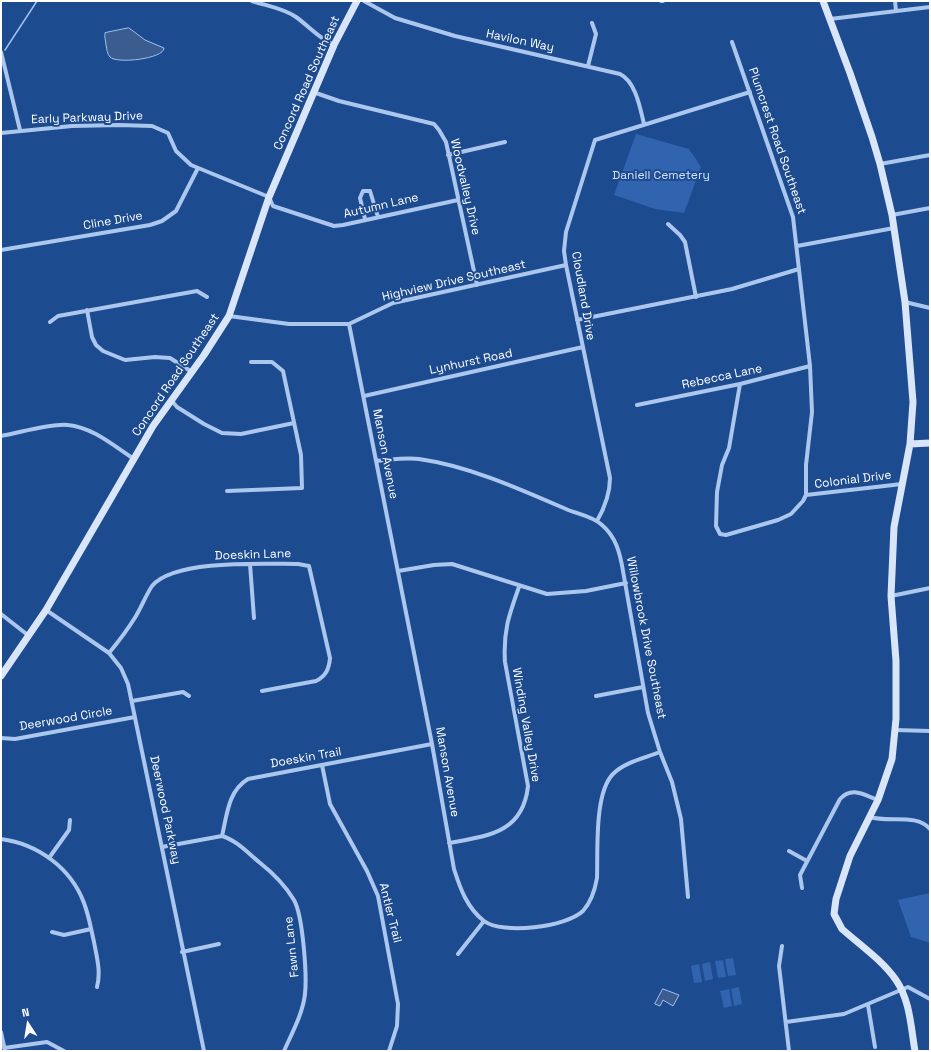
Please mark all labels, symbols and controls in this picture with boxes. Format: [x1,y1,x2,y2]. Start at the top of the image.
street label: Concord Road Southeast [271,14,343,152]
street label: Havilon Way [485,27,555,55]
street label: Plumcrest Road Southeast [745,66,809,216]
street label: Early Parkway Drive [31,109,143,127]
street label: Woodvalley Drive [447,138,483,236]
park label: Daniell Cemetery [612,169,710,183]
street label: Autumn Lane [342,190,420,222]
street label: Cline Drive [82,209,144,233]
street label: Cloudland Drive [568,250,598,342]
street label: Highview Drive Southeast [381,257,527,305]
street label: Concord Road Southeast [129,311,223,439]
street label: Lynhurst Road [428,346,514,378]
street label: Rebecca Lane [681,361,763,393]
street label: Manson Avenue [369,408,401,500]
street label: Colonial Drive [814,468,892,492]
street label: Doeskin Lane [214,546,292,564]
street label: Willowbrook Drive Southeast [623,556,669,720]
street label: Winding Valley Drive [509,667,543,783]
street label: Deerwood Circle [18,704,114,734]
street label: Manson Avenue [432,726,462,818]
street label: Doeskin Trail [269,745,343,771]
street label: Deerwood Parkway [146,755,184,865]
street label: Antler Trail [376,882,404,944]
street label: Fawn Lane [282,916,302,978]
north arrow [8,1004,48,1044]
text: N [20,1005,31,1020]

